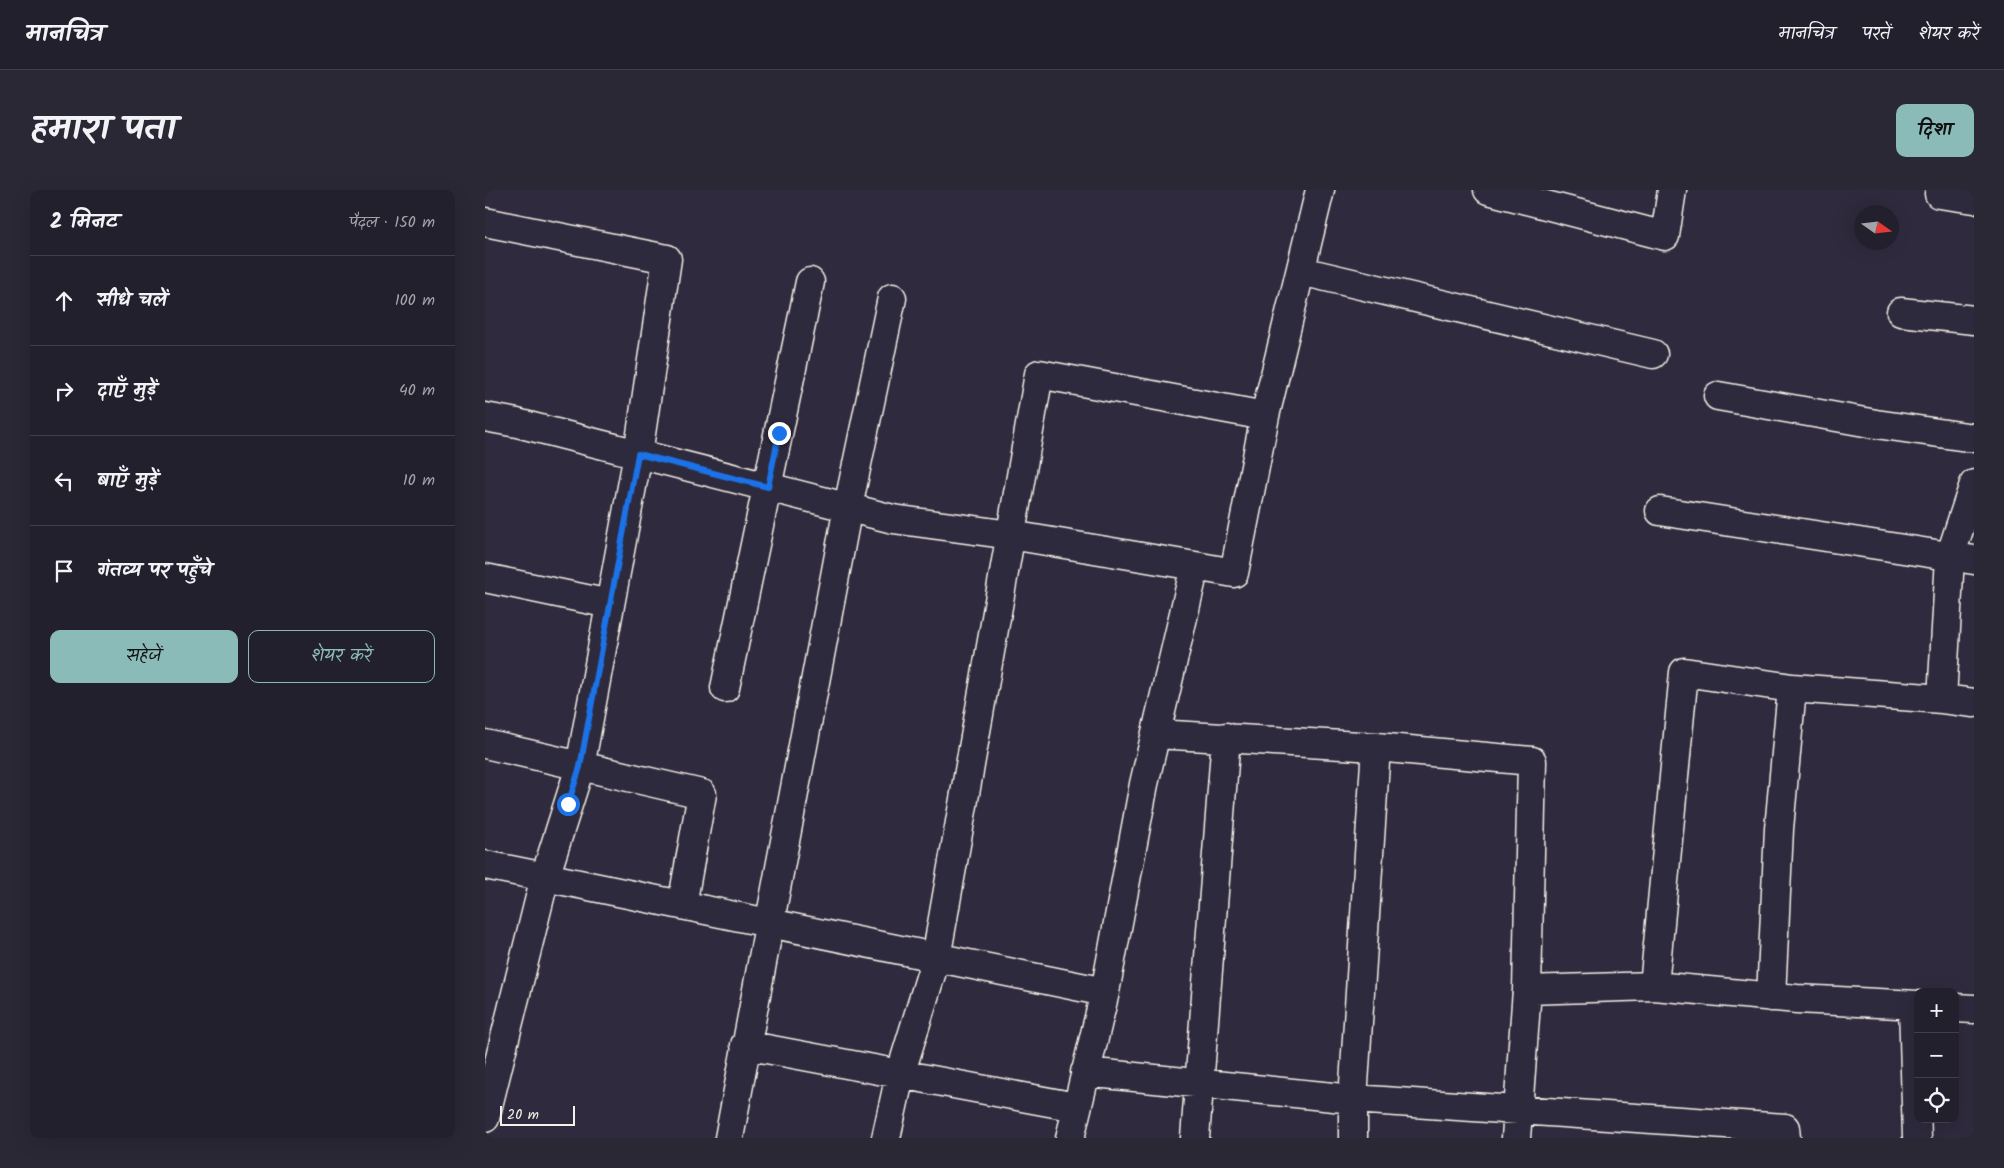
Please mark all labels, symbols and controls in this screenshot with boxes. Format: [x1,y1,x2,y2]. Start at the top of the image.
text: मानचित्र [25,15,104,54]
text: मानचित्र [1779,20,1835,49]
text: परतें [1863,20,1890,49]
text: शेयर करें [1918,20,1979,49]
text: हमारा पता [30,102,176,158]
button: दिशा [1896,104,1974,157]
north arrow [1854,205,1899,250]
text: 2 मिनट [50,206,118,239]
text: पैदल · 150 m [349,210,435,235]
text: सीधे चलें [97,286,167,316]
icon: ahead [50,287,78,315]
text: 100 m [395,288,435,313]
text: दाएँ मुड़ें [97,376,156,406]
icon: right [50,377,78,405]
text: 40 m [399,378,435,403]
route end [768,422,791,445]
text: बाएँ मुड़ें [97,466,158,496]
icon: left [50,467,78,495]
text: 10 m [403,468,435,493]
text: गंतव्य पर पहुँचे [97,556,212,586]
icon: arrive [50,557,78,585]
button: सहेजें [50,630,238,683]
button: शेयर करें [248,630,435,683]
route start [557,793,580,816]
map controls [1914,988,1959,1123]
button: + [1914,988,1959,1033]
button: − [1914,1033,1959,1078]
button: locate [1914,1078,1959,1123]
scale bar [500,1103,575,1126]
text: 20 m [507,1104,539,1126]

